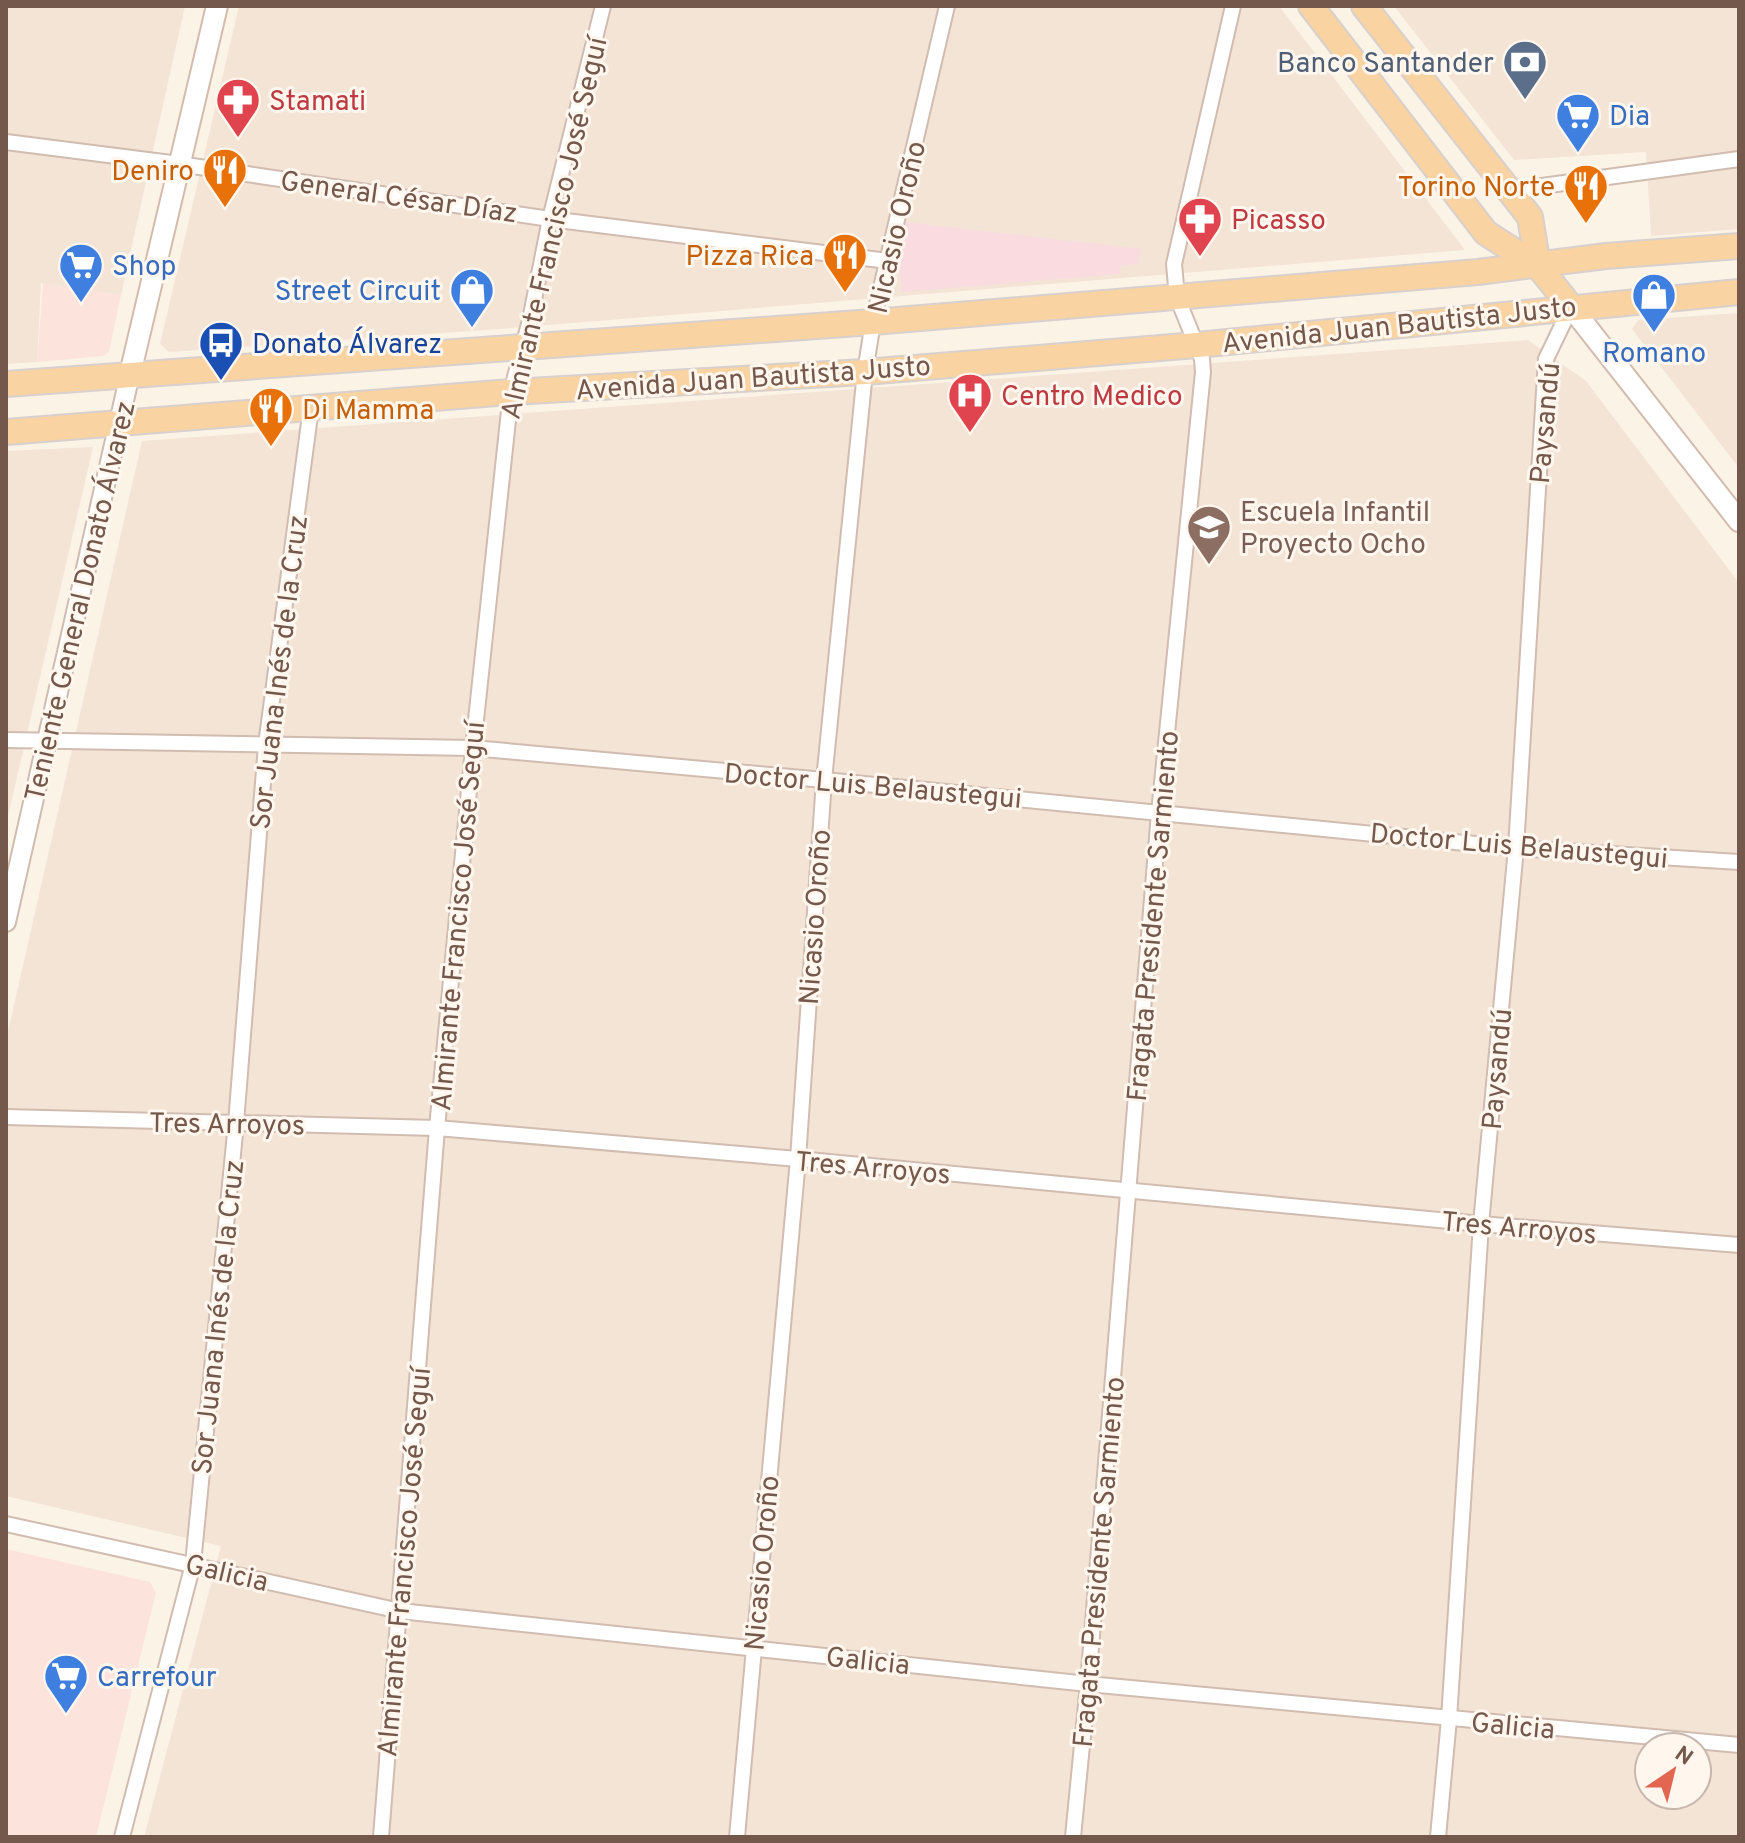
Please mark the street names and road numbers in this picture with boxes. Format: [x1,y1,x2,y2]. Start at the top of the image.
street label: Almirante Francisco José Seguí [494,31,618,423]
street label: Nicasio Oroño [862,138,936,317]
street label: General César Díaz [278,165,519,233]
street label: Avenida Juan Bautista Justo [1220,290,1578,364]
street label: Avenida Juan Bautista Justo [574,350,932,410]
street label: Paysandú [1524,361,1570,485]
street label: Teniente General Donato Álvarez [16,397,146,805]
street label: Sor Juana Inés de la Cruz [244,513,318,832]
street label: Almirante Francisco José Seguí [425,717,495,1113]
street label: Fragata Presidente Sarmiento [1121,729,1189,1103]
street label: Doctor Luis Belaustegui [722,757,1023,819]
street label: Doctor Luis Belaustegui [1368,817,1669,879]
street label: Nicasio Oroño [793,828,841,1006]
street label: Paysandú [1476,1007,1522,1131]
street label: Tres Arroyos [149,1107,305,1145]
street label: Tres Arroyos [793,1145,952,1195]
street label: Sor Juana Inés de la Cruz [186,1158,254,1476]
street label: Tres Arroyos [1439,1205,1598,1255]
street label: Almirante Francisco José Seguí [371,1363,441,1759]
street label: Fragata Presidente Sarmiento [1067,1375,1135,1749]
street label: Nicasio Oroño [738,1474,790,1652]
street label: Galicia [181,1548,271,1602]
street label: Galicia [824,1641,911,1685]
street label: Galicia [1469,1706,1556,1750]

